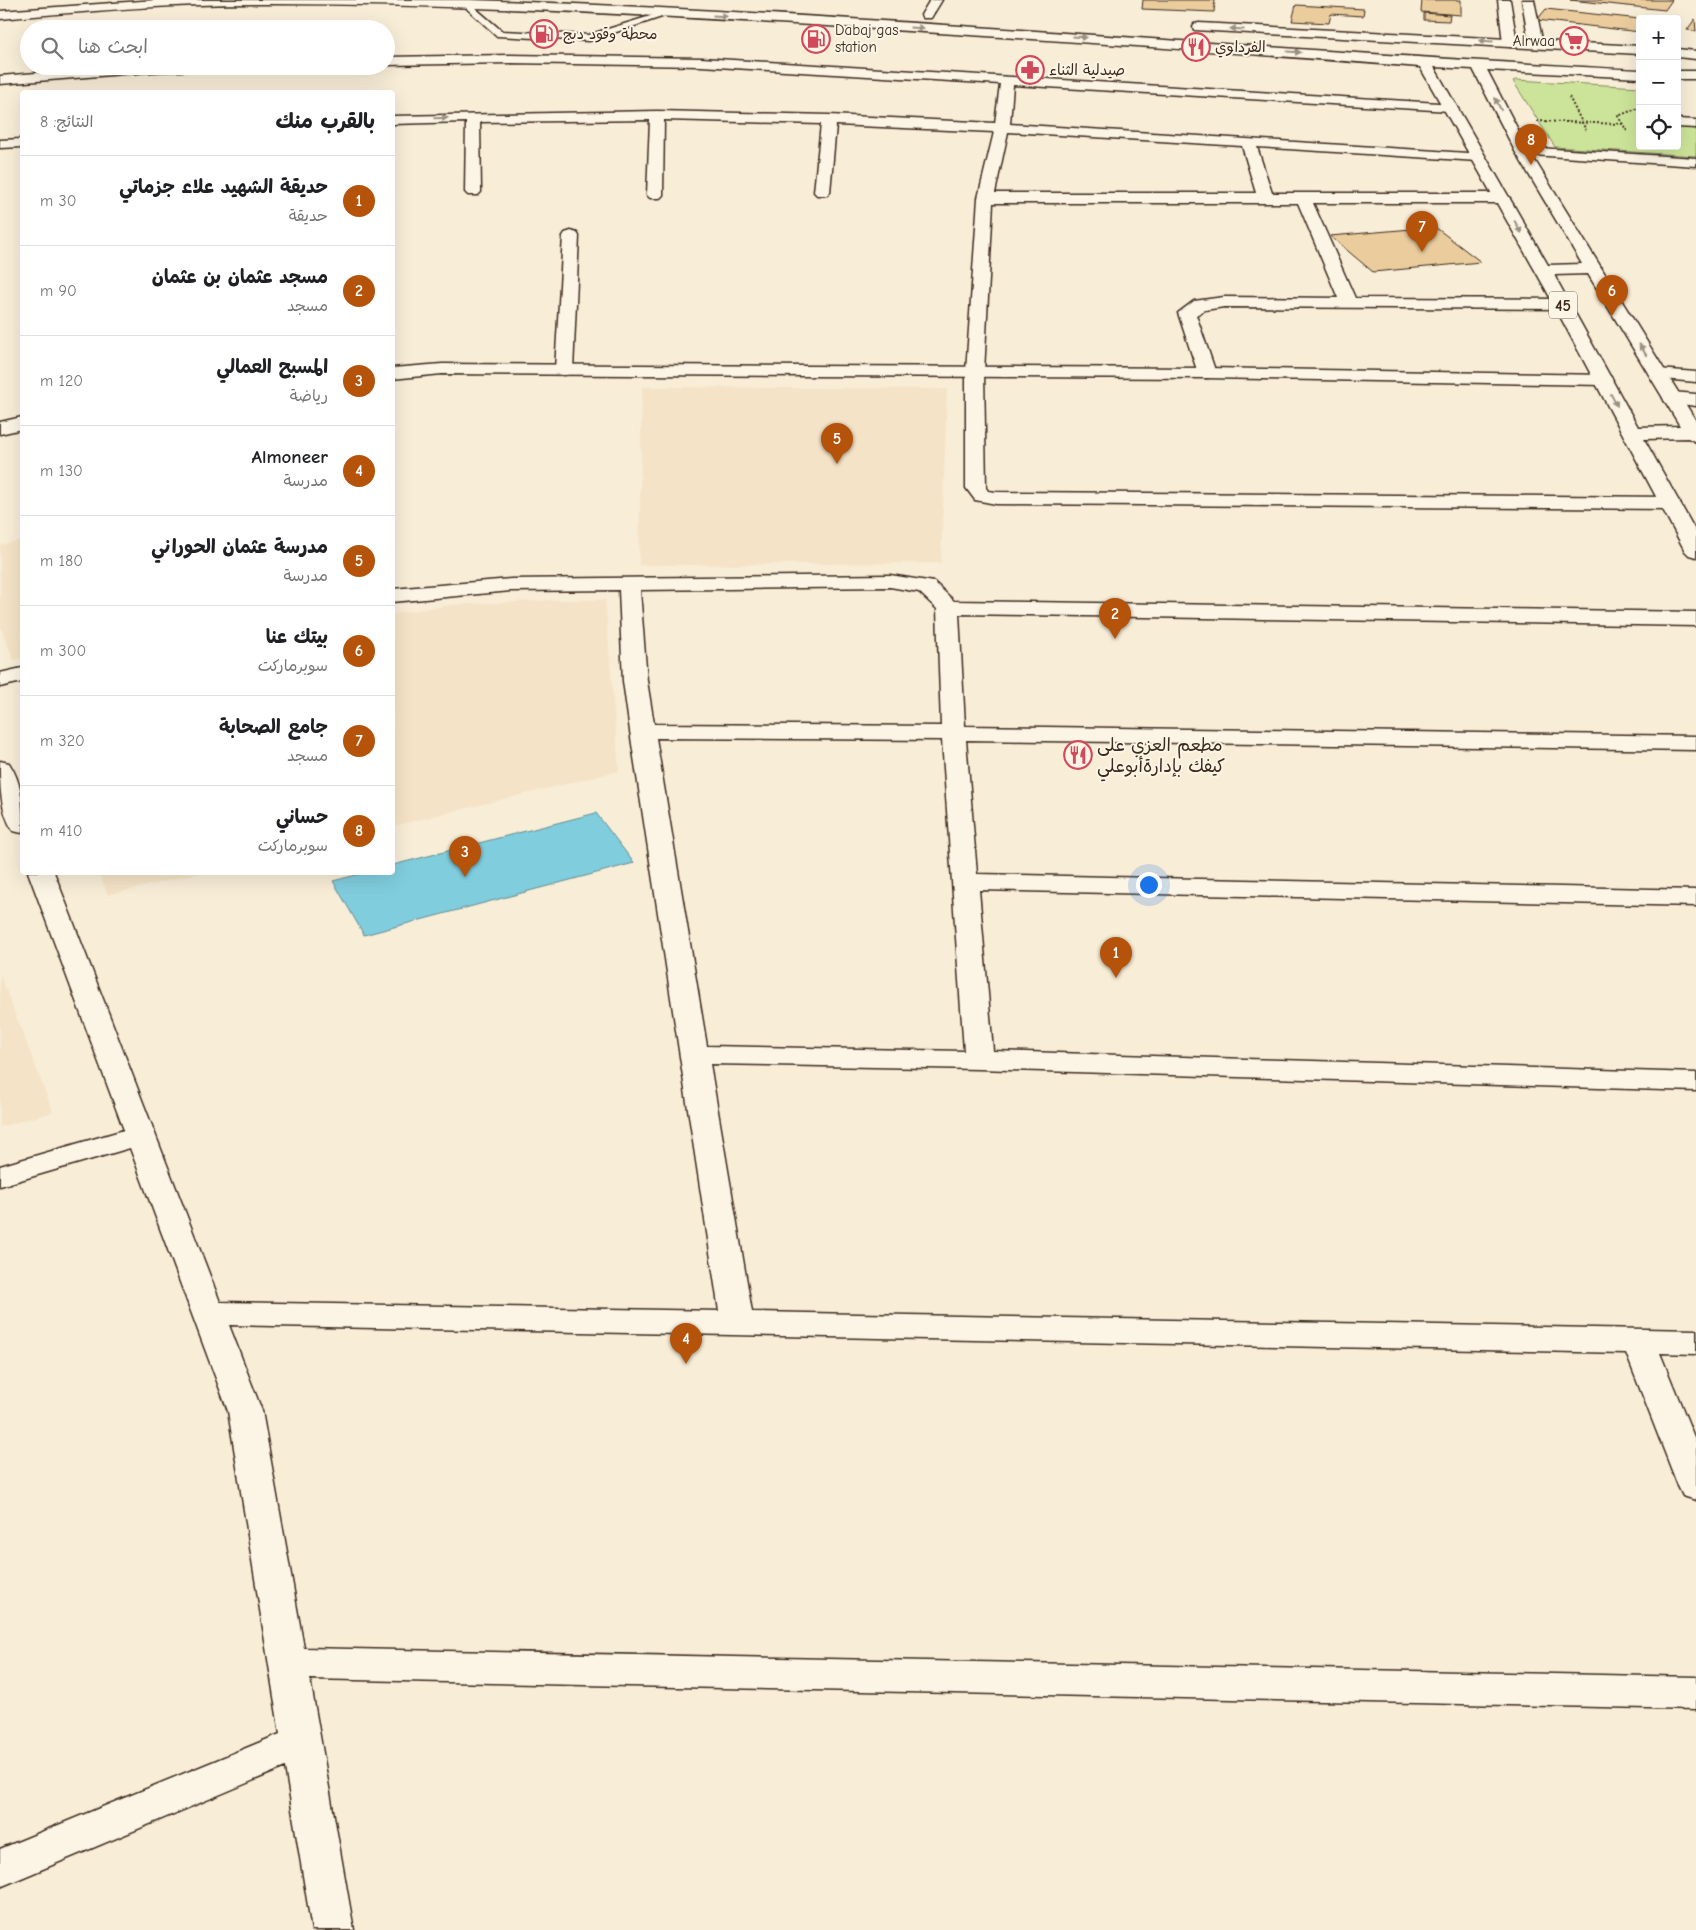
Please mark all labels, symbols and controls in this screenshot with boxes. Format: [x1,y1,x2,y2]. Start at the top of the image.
one-way arrow [713,13,729,21]
map controls [1636,15,1681,150]
button: + [1636,15,1681,60]
fuel station icon: محطة وقود دبج [529,19,559,49]
search box [20,20,395,75]
place label: Dabaj gas station [835,21,898,56]
fuel station icon: Dabaj gas station [801,24,831,54]
one-way arrow [910,24,926,32]
one-way arrow [1228,24,1244,32]
place label: محطة وقود دبج [563,25,657,44]
supermarket icon: Alrwaa [1559,26,1589,56]
restaurant icon: الفرداوي [1181,32,1211,62]
place label: Alrwaa [1513,32,1555,50]
one-way arrow [1072,33,1088,41]
icon: search [38,34,66,62]
text: ابحث هنا [78,36,148,58]
one-way arrow [1478,37,1494,45]
place label: الفرداوي [1215,38,1266,58]
one-way arrow [1286,49,1302,57]
pharmacy icon: صيدلية الثناء [1015,55,1045,85]
button: − [1636,60,1681,105]
place label: صيدلية الثناء [1049,61,1125,79]
one-way arrow [1494,97,1502,111]
button: locate [1636,105,1681,150]
text: بالقرب منك [275,109,375,133]
text: النتائج: 8 [40,113,93,131]
one-way arrow [433,114,449,122]
pin: 8 [1515,124,1547,165]
text: حديقة الشهيد علاء جزماتي [119,176,328,198]
text: 30 m [40,192,76,210]
text: 1 [356,192,362,210]
text: حديقة [289,207,328,225]
pin: 7 [1406,211,1438,252]
one-way arrow [1514,220,1523,233]
text: مسجد عثمان بن عثمان [152,266,328,288]
pin: 6 [1596,275,1628,316]
text: 90 m [40,282,77,300]
text: 2 [355,282,363,300]
road number: 45 [1549,292,1577,318]
text: مسجد [287,297,328,315]
one-way arrow [1638,343,1648,356]
text: المسبح العمالي [216,356,328,378]
text: 120 m [40,372,83,390]
text: 3 [355,372,363,390]
text: رياضة [290,387,328,405]
one-way arrow [1610,392,1618,407]
pin: 5 [821,423,853,464]
text: Almoneer [251,446,328,468]
text: 130 m [40,462,83,480]
text: 4 [355,462,363,480]
text: مدرسة [283,472,328,490]
text: مدرسة عثمان الحوراني [151,536,328,558]
text: 180 m [40,552,83,570]
text: 5 [355,552,363,570]
text: مدرسة [283,567,328,585]
pin: 2 [1099,598,1131,639]
text: بيتك عنا [266,626,328,648]
text: 300 m [40,642,86,660]
text: 6 [355,642,363,660]
text: سوبرماركت [258,657,328,675]
text: جامع الصحابة [219,716,328,738]
text: 320 m [40,732,85,750]
text: 7 [355,732,363,750]
place label: مطعم العزي على كيفك بإدارةأبوعلي [1097,735,1225,782]
restaurant icon: مطعم العزي على كيفك بإدارةأبوعلي [1063,740,1093,770]
text: مسجد [287,747,328,765]
text: حساني [276,806,328,828]
text: 410 m [40,822,82,840]
text: 8 [355,822,363,840]
pin: 3 [449,836,481,877]
text: سوبرماركت [258,837,328,855]
your location [1136,872,1162,898]
pin: 1 [1100,937,1132,978]
pin: 4 [670,1323,702,1364]

